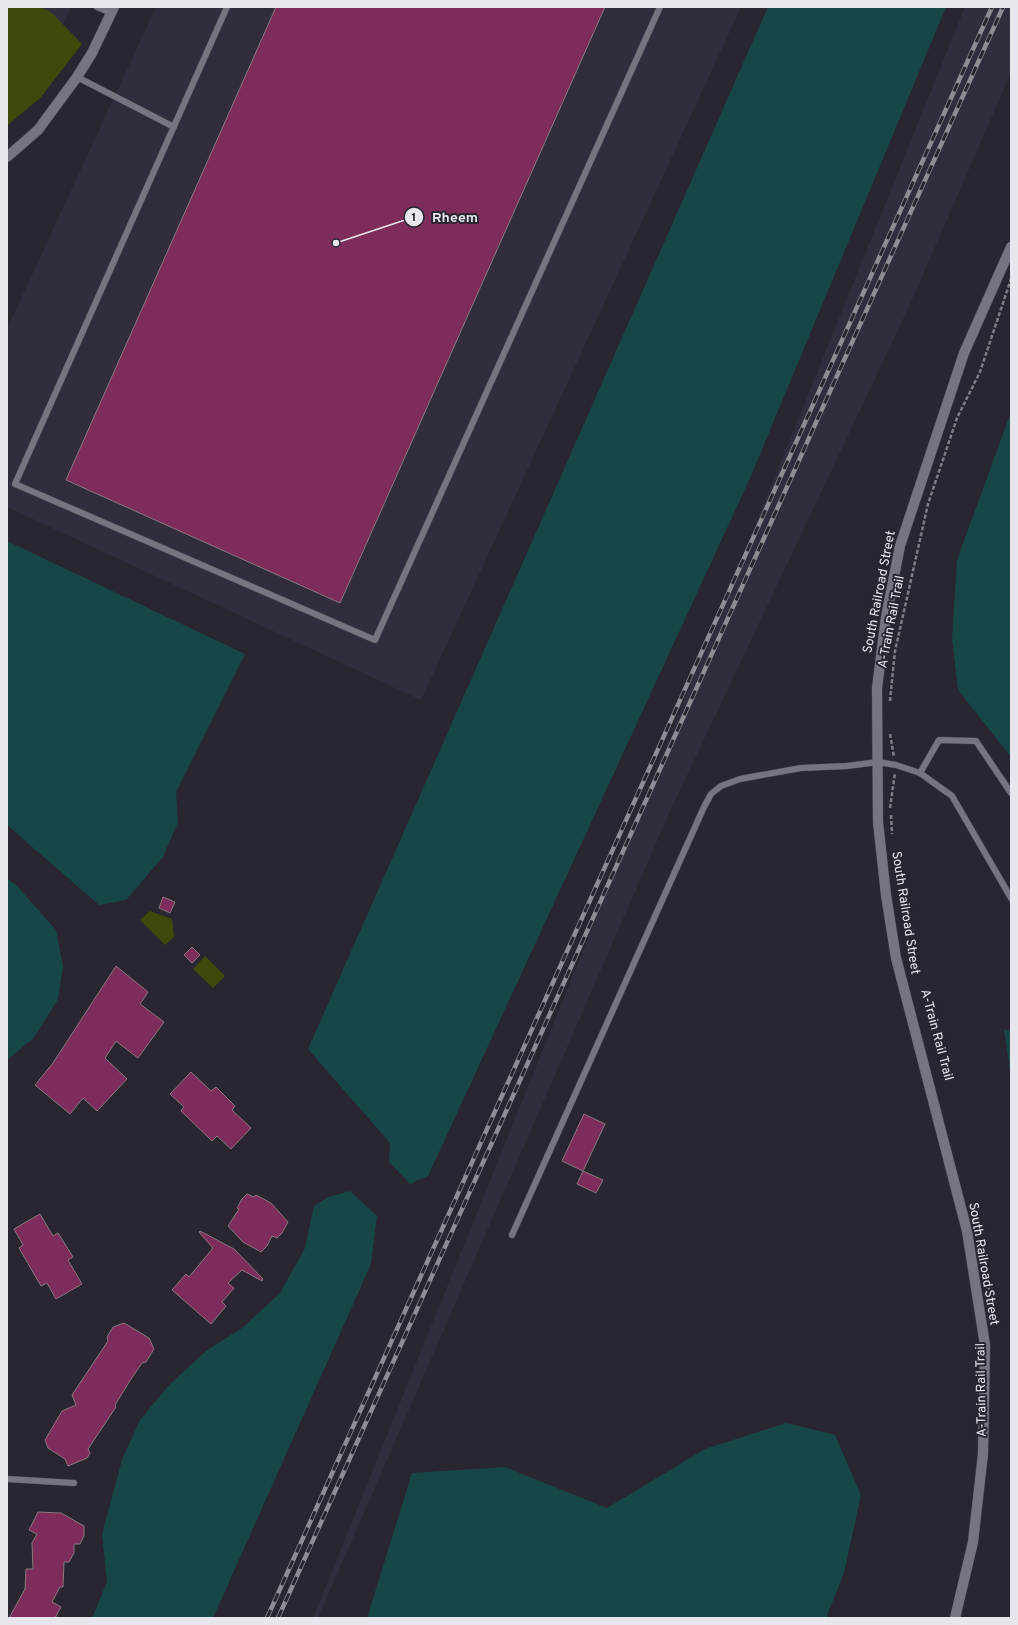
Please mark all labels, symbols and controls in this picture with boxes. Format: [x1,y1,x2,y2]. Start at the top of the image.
callout: Rheem [404,204,486,230]
text: 1 [412,210,416,226]
text: Rheem [432,210,478,227]
street label: South Railroad Street [860,529,900,655]
street label: A-Train Rail Trail [875,574,909,670]
street label: South Railroad Street [887,850,923,976]
street label: A-Train Rail Trail [916,987,956,1083]
street label: South Railroad Street [964,1201,1002,1327]
street label: A-Train Rail Trail [973,1343,991,1437]

